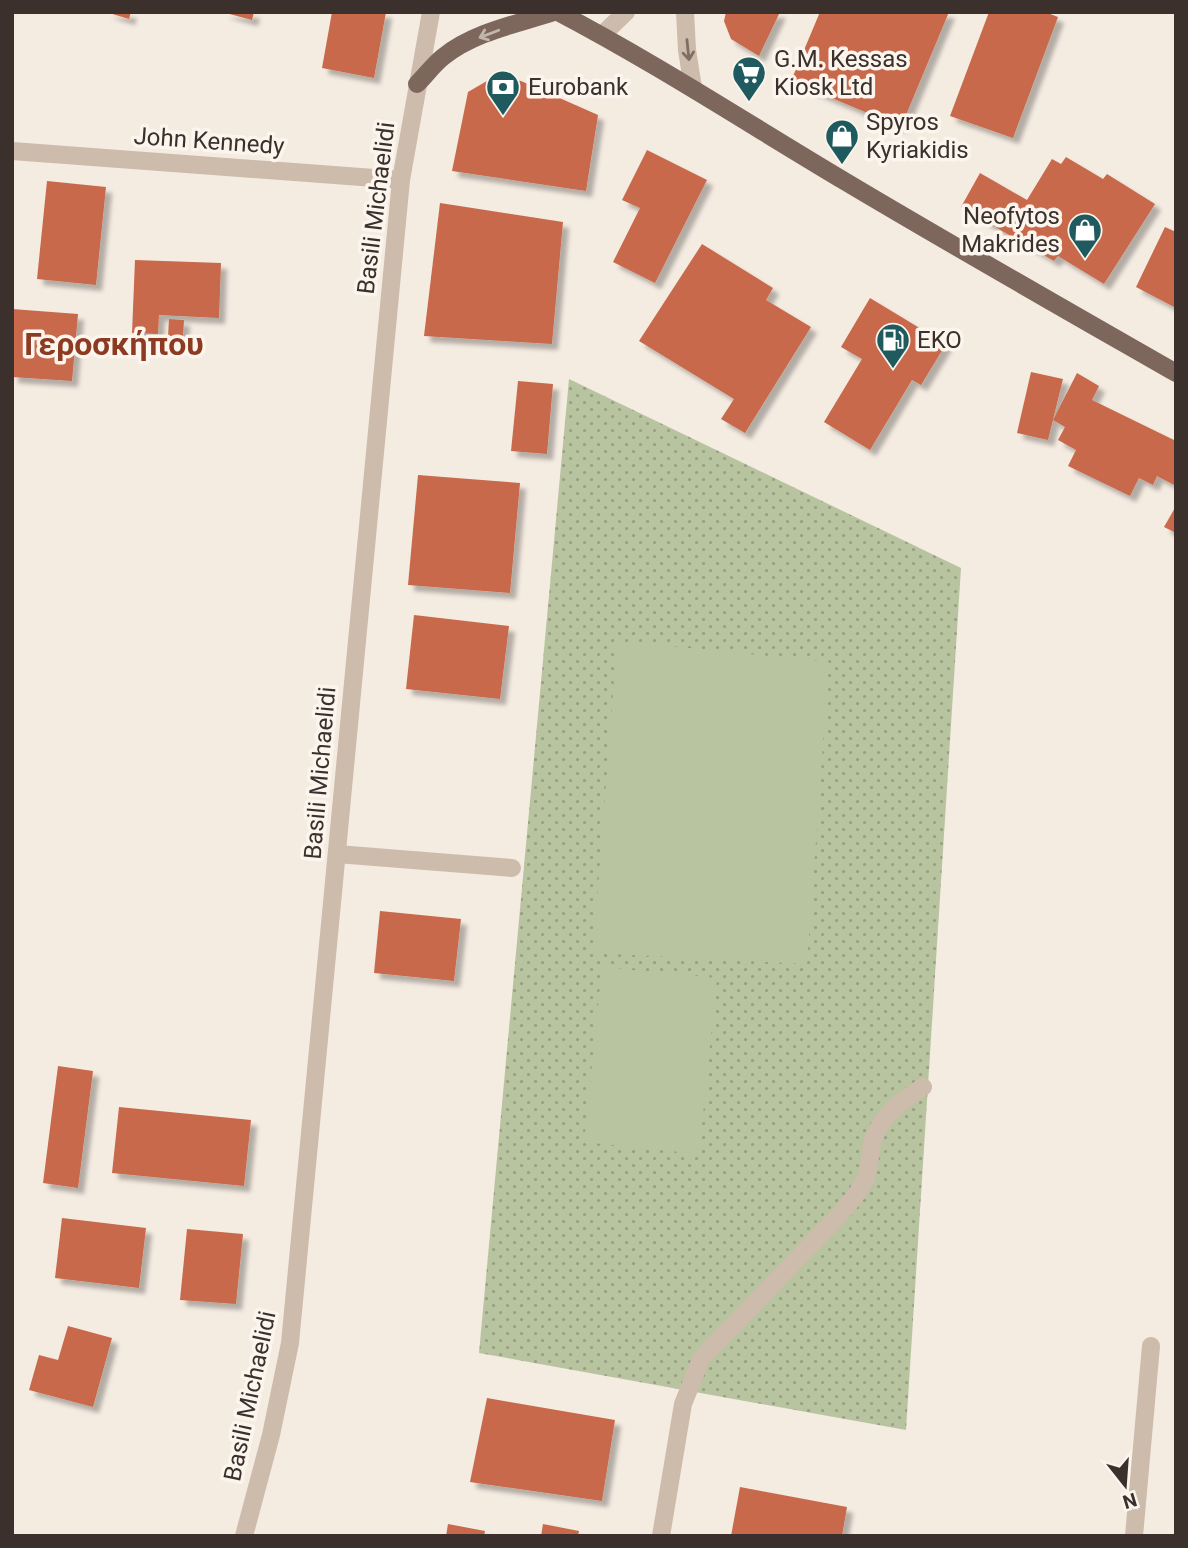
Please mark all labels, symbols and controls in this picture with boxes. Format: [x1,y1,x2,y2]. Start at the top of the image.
one-way arrow [479,28,500,41]
one-way arrow [682,38,695,61]
place label: G.M. Kessas Kiosk Ltd [774,45,908,101]
supermarket icon: G.M. Kessas Kiosk Ltd [730,54,768,103]
bank icon: Eurobank [484,68,522,117]
place label: Eurobank [528,73,629,101]
place label: Spyros Kyriakidis [866,108,969,164]
shop icon: Spyros Kyriakidis [823,117,861,166]
street label: Basili Michaelidi [352,120,400,296]
street label: John Kennedy [133,122,286,160]
place label: Neofytos Makrides [961,202,1060,258]
shop icon: Neofytos Makrides [1066,211,1104,260]
fuel station icon: EKO [874,321,912,370]
district label: Γεροσκήπου [24,325,204,363]
place label: EKO [917,326,962,354]
street label: Basili Michaelidi [299,685,341,861]
street label: Basili Michaelidi [218,1308,282,1484]
north arrow [1090,1450,1160,1520]
text: N [1120,1488,1140,1514]

